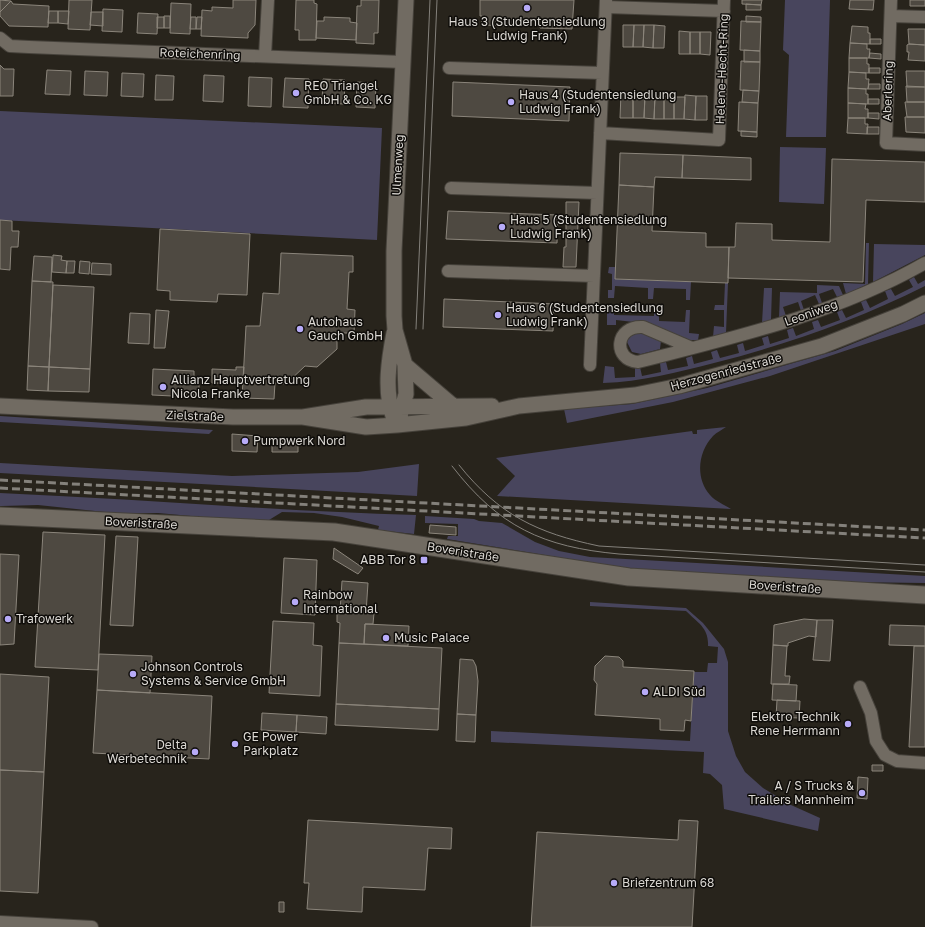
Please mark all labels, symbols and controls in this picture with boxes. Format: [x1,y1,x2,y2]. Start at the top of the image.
marker: Haus 3 (Studentensiedlung Ludwig Frank) [522,3,532,13]
street label: Helene-Hecht-Ring [712,13,731,125]
place label: Haus 3 (Studentensiedlung Ludwig Frank) [448,14,606,43]
street label: Roteichenring [159,45,241,62]
street label: Aberlering [879,61,896,121]
place label: REO Triangel GmbH & Co. KG [304,78,392,107]
place label: Haus 4 (Studentensiedlung Ludwig Frank) [519,87,676,116]
marker: REO Triangel GmbH & Co. KG [291,88,301,98]
marker: Haus 4 (Studentensiedlung Ludwig Frank) [506,97,516,107]
street label: Ulmenweg [388,134,407,196]
place label: Haus 5 (Studentensiedlung Ludwig Frank) [510,212,667,241]
marker: Haus 5 (Studentensiedlung Ludwig Frank) [497,222,507,232]
street label: Leoniweg [782,296,839,329]
place label: Haus 6 (Studentensiedlung Ludwig Frank) [506,300,663,329]
marker: Haus 6 (Studentensiedlung Ludwig Frank) [493,310,503,320]
place label: Autohaus Gauch GmbH [308,314,383,343]
marker: Autohaus Gauch GmbH [295,324,305,334]
street label: Herzogenriedstraße [669,349,783,394]
place label: Allianz Hauptvertretung Nicola Franke [171,372,310,401]
marker: Allianz Hauptvertretung Nicola Franke [158,382,168,392]
street label: Zielstraße [166,407,224,424]
place label: Pumpwerk Nord [253,433,345,448]
marker: Pumpwerk Nord [240,436,250,446]
street label: Boveristraße [104,513,178,532]
street label: Boveristraße [426,538,500,565]
place label: ABB Tor 8 [360,552,416,567]
marker: ABB Tor 8 [419,555,429,565]
street label: Boveristraße [748,576,822,597]
place label: Rainbow International [303,587,378,616]
marker: Rainbow International [290,597,300,607]
place label: Trafowerk [16,611,73,626]
marker: Trafowerk [3,614,13,624]
place label: Music Palace [394,630,469,645]
marker: Music Palace [381,633,391,643]
place label: Johnson Controls Systems & Service GmbH [141,659,286,688]
marker: Johnson Controls Systems & Service GmbH [128,669,138,679]
place label: ALDI Süd [653,684,705,699]
marker: ALDI Süd [640,687,650,697]
place label: Elektro Technik Rene Herrmann [750,709,840,738]
marker: Elektro Technik Rene Herrmann [843,719,853,729]
place label: GE Power Parkplatz [243,729,298,758]
place label: Delta Werbetechnik [107,737,187,766]
marker: GE Power Parkplatz [230,739,240,749]
marker: Delta Werbetechnik [190,747,200,757]
place label: A / S Trucks & Trailers Mannheim [748,778,854,807]
marker: A / S Trucks & Trailers Mannheim [857,788,867,798]
place label: Briefzentrum 68 [622,875,714,890]
marker: Briefzentrum 68 [609,878,619,888]

